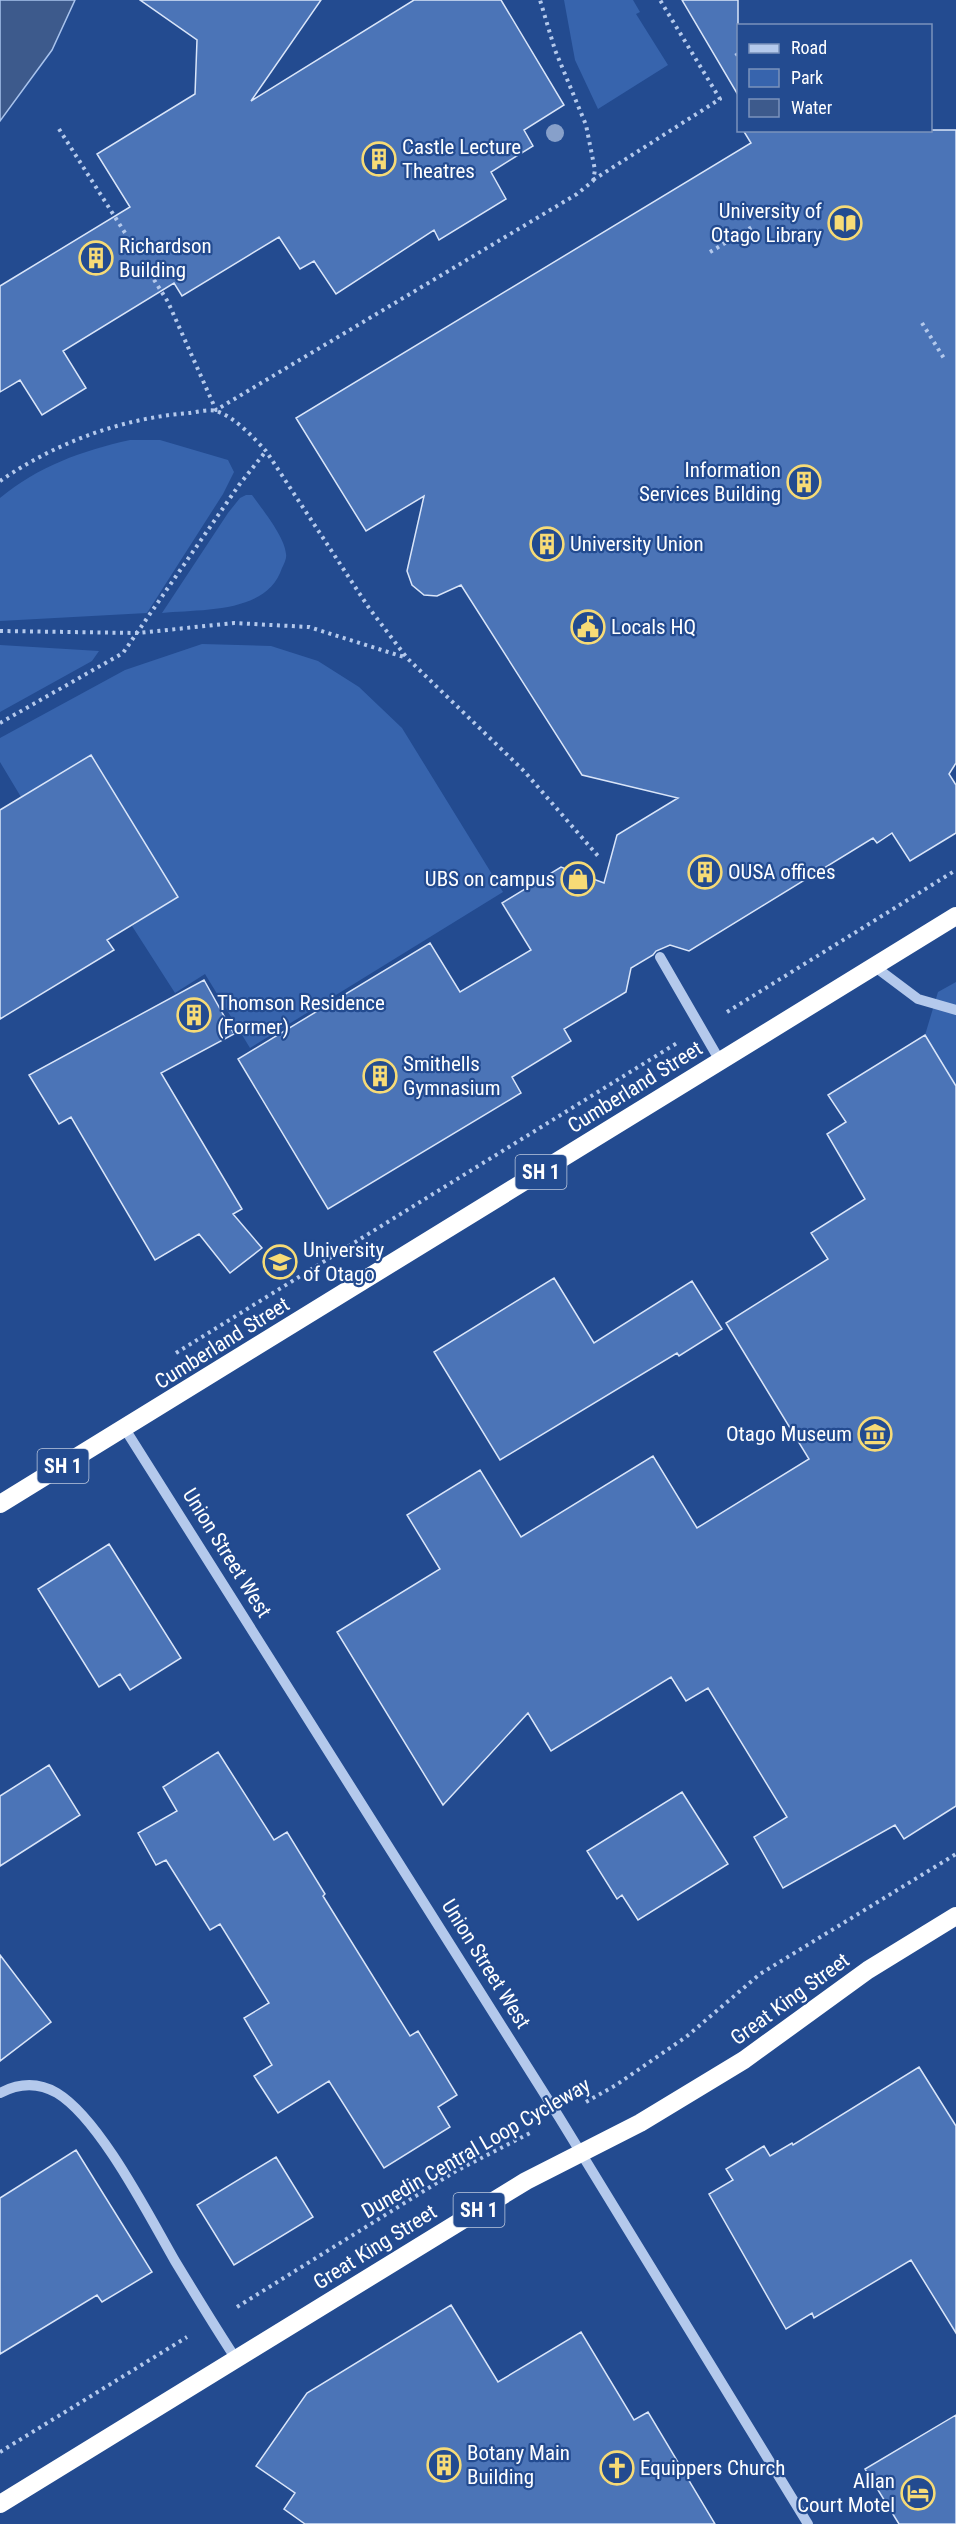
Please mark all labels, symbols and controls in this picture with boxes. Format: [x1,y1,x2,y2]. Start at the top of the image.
legend [737,24,932,132]
text: Road [791,37,827,58]
text: Park [791,67,823,88]
text: Water [791,97,833,118]
place label: Castle Lecture Theatres [402,135,521,183]
building icon: Castle Lecture Theatres [361,141,397,177]
place label: University of Otago Library [711,199,822,247]
library icon: University of Otago Library [827,205,863,241]
place label: Richardson Building [119,234,212,282]
building icon: Richardson Building [78,240,114,276]
place label: Information Services Building [639,458,781,506]
building icon: Information Services Building [786,464,822,500]
building icon: University Union [529,526,565,562]
place label: University Union [570,532,704,556]
public building icon: Locals HQ [570,609,606,645]
place label: Locals HQ [611,615,696,639]
building icon: OUSA offices [687,854,723,890]
place label: OUSA offices [728,860,836,884]
shop icon: UBS on campus [560,861,596,897]
place label: UBS on campus [425,867,555,891]
place label: Thomson Residence (Former) [217,991,385,1039]
building icon: Thomson Residence (Former) [176,997,212,1033]
street label: Cumberland Street [563,1036,707,1138]
place label: Smithells Gymnasium [403,1052,501,1100]
building icon: Smithells Gymnasium [362,1058,398,1094]
road number: SH 1 [516,1155,566,1189]
place label: University of Otago [303,1238,384,1286]
school or university icon: University of Otago [262,1244,298,1280]
street label: Cumberland Street [150,1292,294,1394]
museum icon: Otago Museum [857,1416,893,1452]
place label: Otago Museum [726,1422,852,1446]
road number: SH 1 [38,1449,88,1483]
street label: Union Street West [178,1484,276,1622]
street label: Union Street West [437,1895,535,2033]
street label: Great King Street [726,1948,854,2050]
street label: Dunedin Central Loop Cycleway [358,2073,595,2223]
road number: SH 1 [454,2193,504,2227]
street label: Great King Street [309,2200,441,2294]
place label: Botany Main Building [467,2441,570,2489]
building icon: Botany Main Building [426,2447,462,2483]
church icon: Equippers Church [599,2450,635,2486]
place label: Equippers Church [640,2456,785,2480]
place label: Allan Court Motel [797,2469,895,2517]
hotel icon: Allan Court Motel [900,2475,936,2511]

